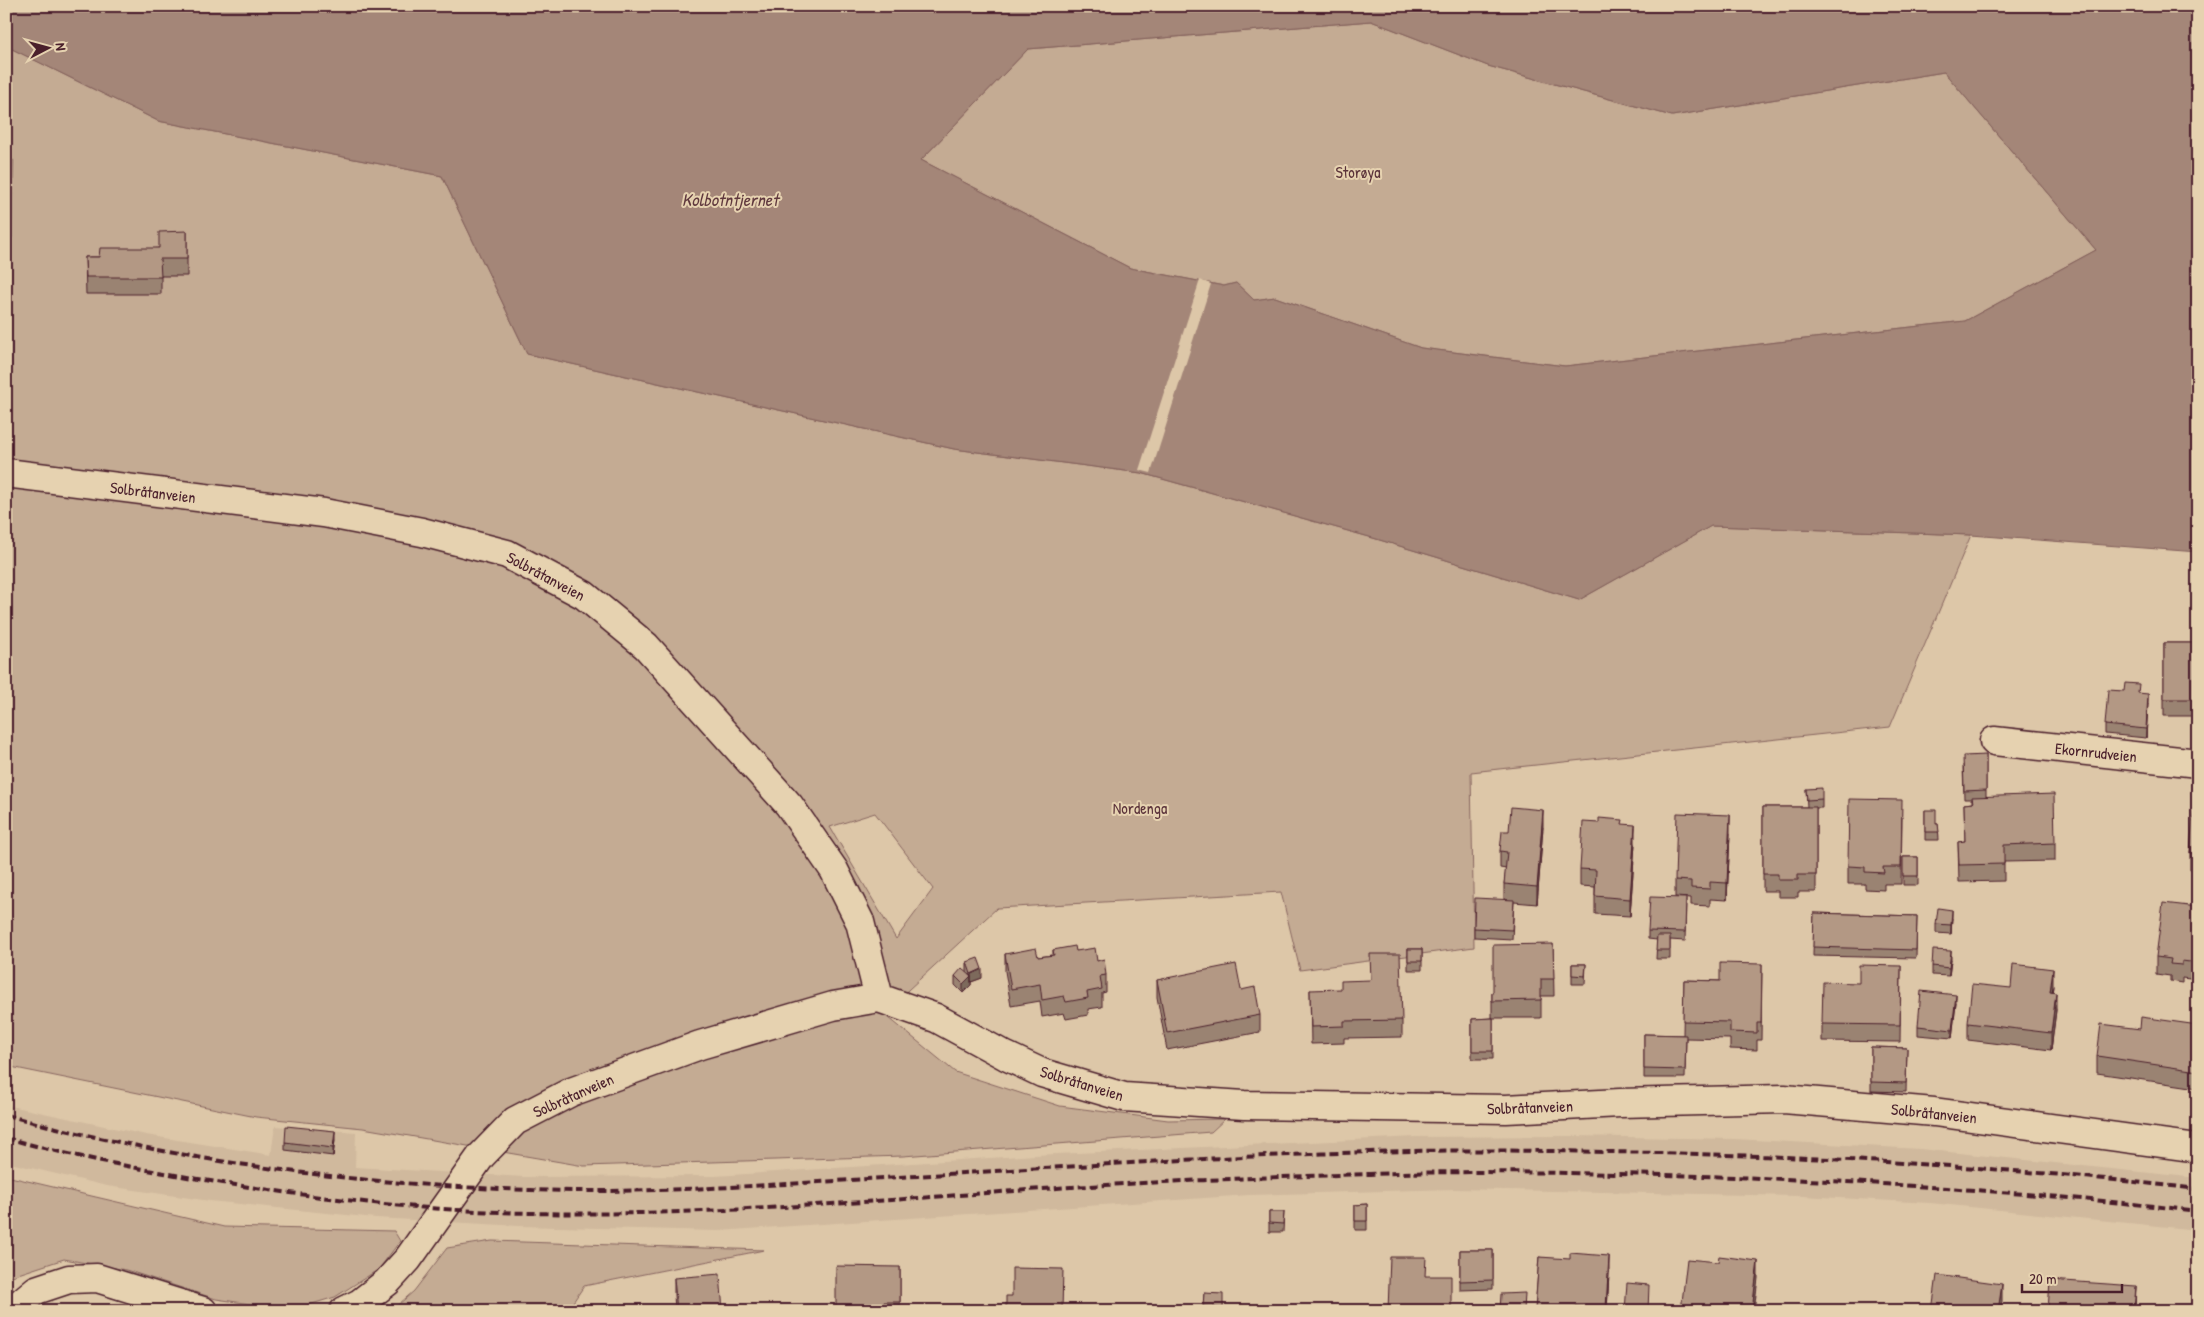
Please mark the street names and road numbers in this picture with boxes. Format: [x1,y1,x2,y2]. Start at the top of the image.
street label: Solbråtanveien [109,476,197,508]
street label: Solbråtanveien [503,546,589,606]
street label: Ekornrudveien [2054,737,2138,767]
street label: Solbråtanveien [1038,1060,1126,1106]
street label: Solbråtanveien [529,1067,617,1123]
street label: Solbråtanveien [1487,1095,1573,1119]
street label: Solbråtanveien [1890,1098,1978,1128]

